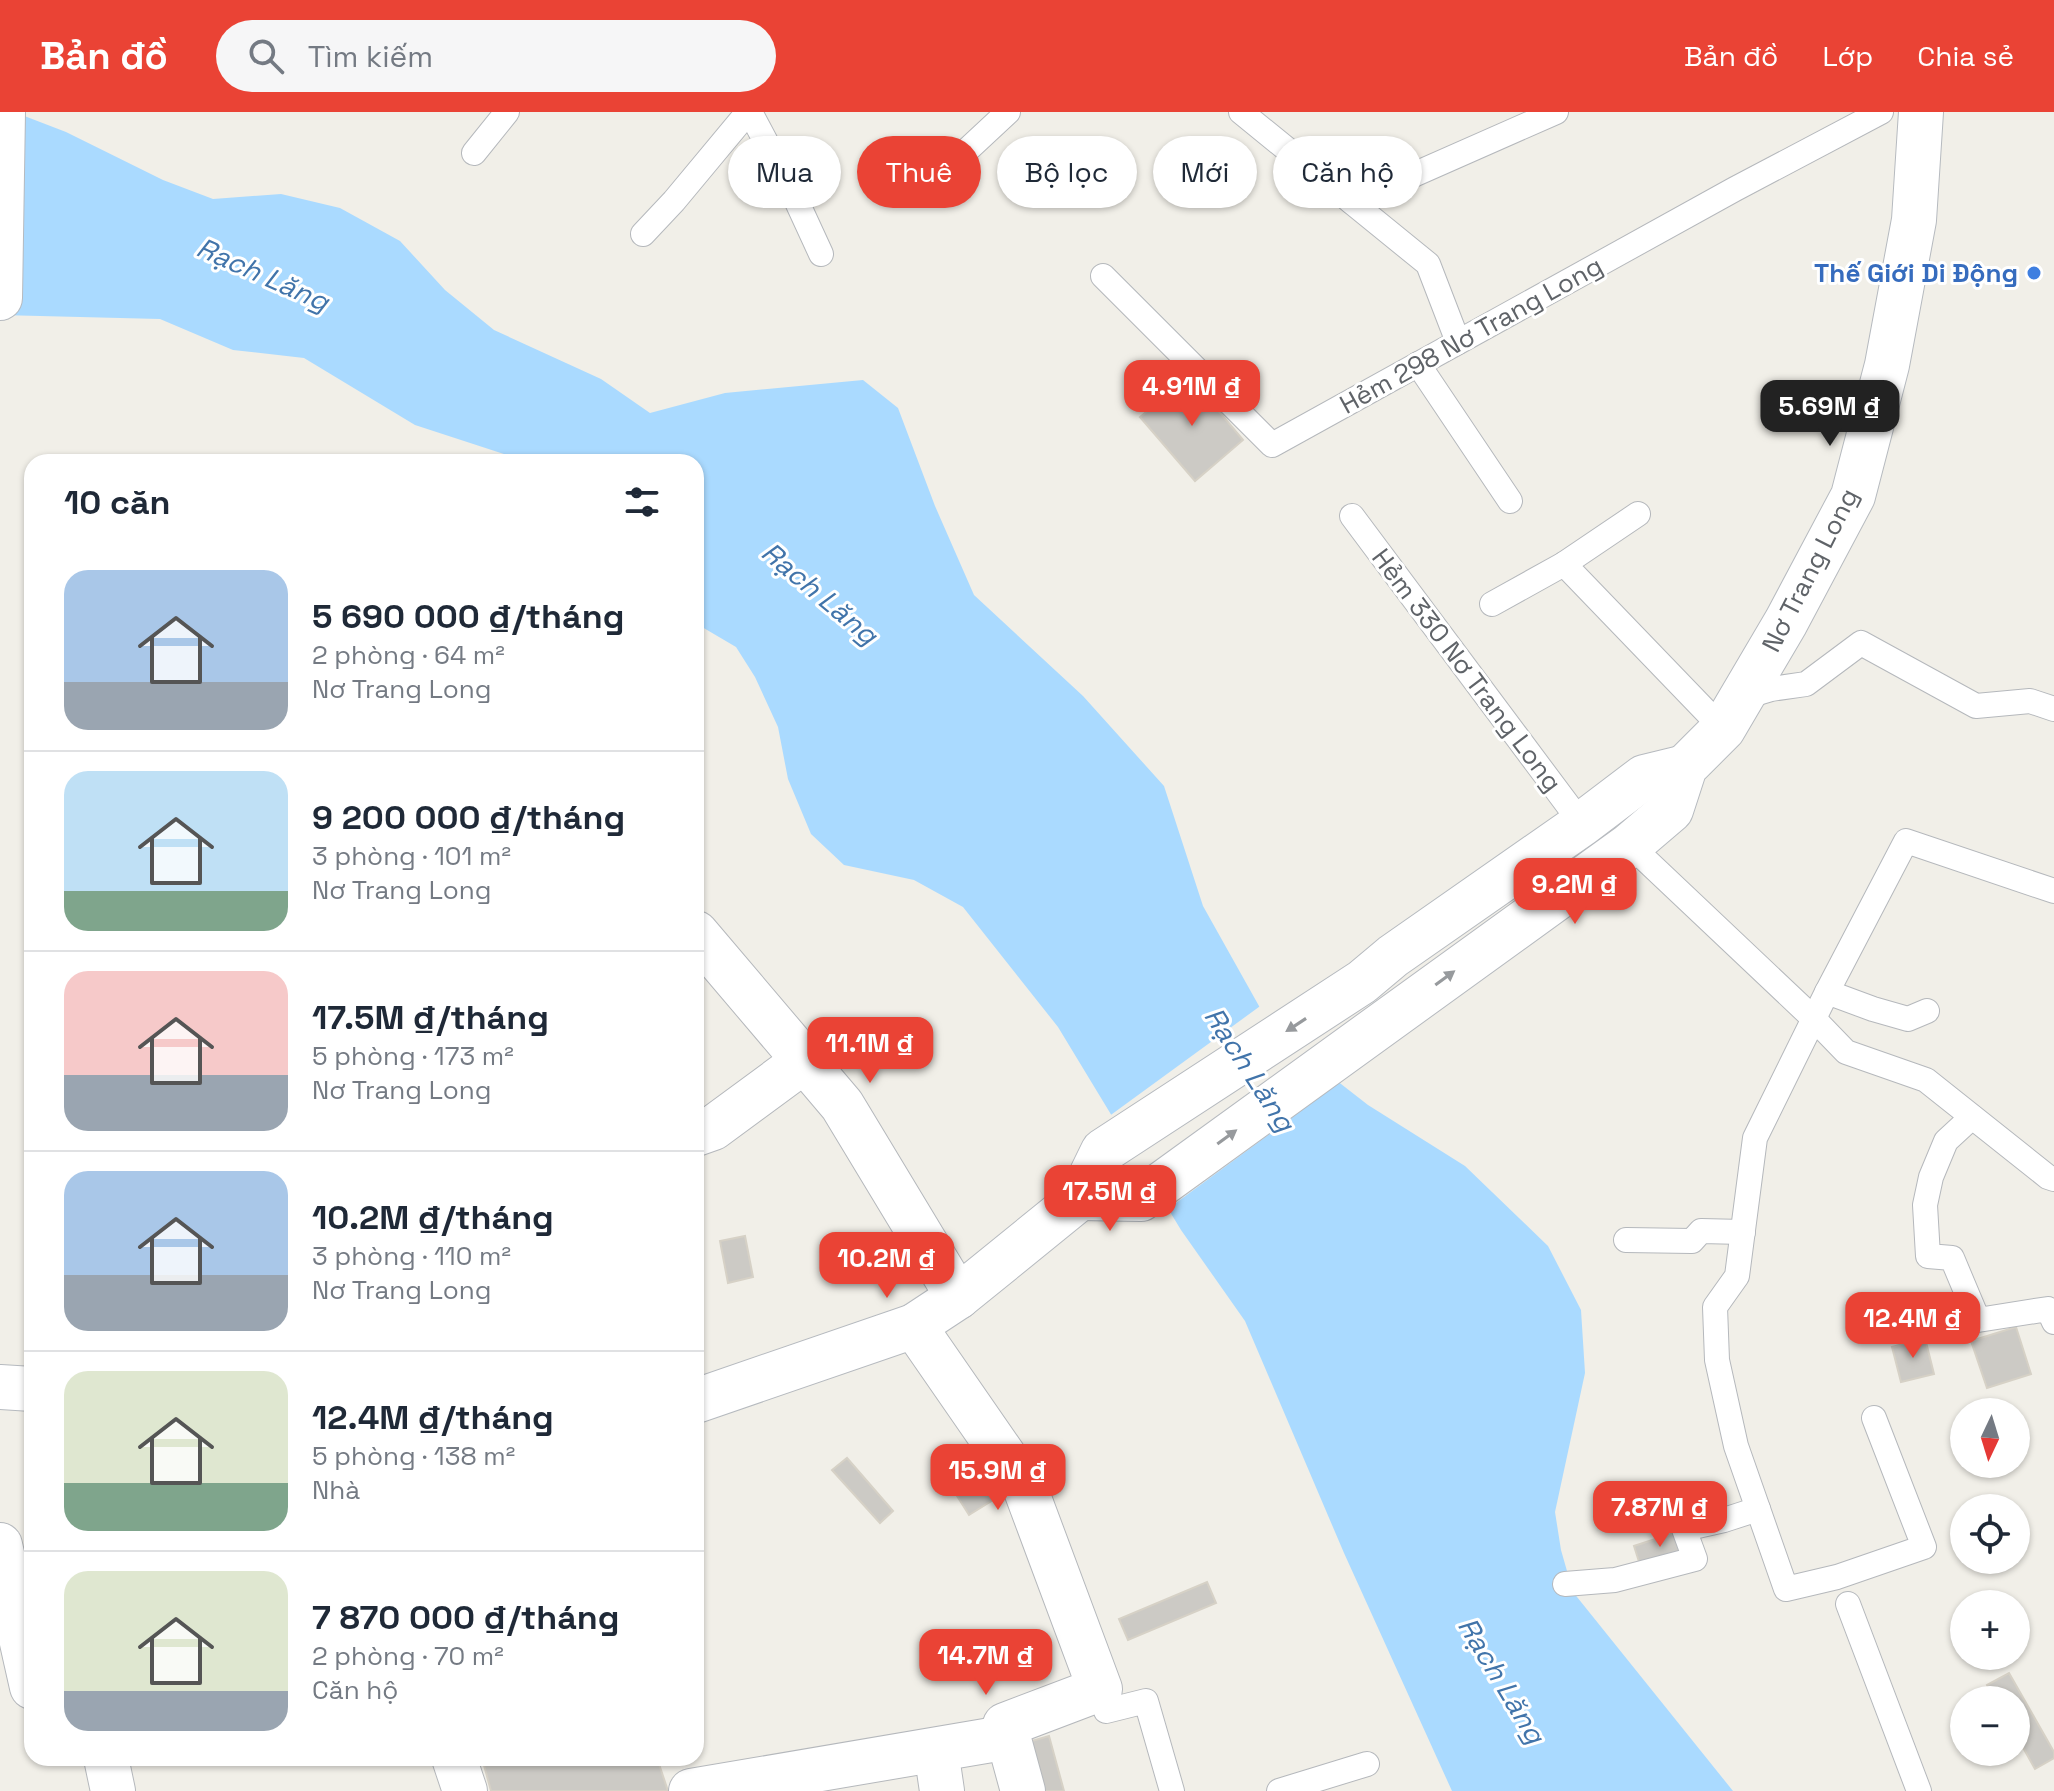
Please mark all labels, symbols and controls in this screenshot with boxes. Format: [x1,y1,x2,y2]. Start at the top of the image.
search box [216,20,776,92]
text: Bản đồ [40,32,168,80]
icon: search [244,34,288,78]
text: Tìm kiếm [308,37,433,76]
text: Bản đồ [1684,38,1778,74]
text: Lớp [1822,38,1873,74]
text: Chia sẻ [1917,38,2014,74]
chip: Mua [728,136,841,208]
chip: Thuê [857,136,981,208]
chip: Bộ lọc [997,136,1137,208]
chip: Mới [1153,136,1257,208]
chip: Căn hộ [1273,136,1422,208]
water label: Rạch Lăng [191,229,337,320]
street label: Hẻm 298 Nơ Trang Long [1334,249,1608,421]
place label: Thế Giới Di Động [1814,256,2018,290]
marker: Thế Giới Di Động [2025,264,2043,282]
pin: 4.91M ₫ [1118,360,1266,428]
text: 4.91M ₫ [1142,369,1242,403]
pin: 5.69M ₫ [1756,380,1904,448]
text: 5.69M ₫ [1778,389,1882,423]
icon: filters [620,480,664,524]
text: 10 căn [64,481,171,524]
street label: Nơ Trang Long [1754,482,1866,658]
water label: Rạch Lăng [754,534,887,653]
street label: Hẻm 330 Nơ Trang Long [1364,542,1570,798]
text: 5 690 000 ₫/tháng [312,595,624,638]
icon: home [128,602,224,698]
text: 2 phòng · 64 m² [312,638,505,672]
text: Nơ Trang Long [312,672,491,706]
text: 9 200 000 ₫/tháng [312,796,625,839]
icon: home [128,803,224,899]
text: 3 phòng · 101 m² [312,839,511,873]
pin: 9.2M ₫ [1510,858,1640,926]
text: 9.2M ₫ [1532,867,1618,901]
text: Nơ Trang Long [312,873,491,907]
one-way arrow [1435,971,1456,986]
text: 17.5M ₫/tháng [312,996,549,1039]
water label: Rạch Lăng [1196,1000,1305,1140]
icon: home [128,1003,224,1099]
pin: 11.1M ₫ [796,1017,944,1085]
one-way arrow [1286,1017,1307,1032]
text: 11.1M ₫ [825,1026,915,1060]
text: 5 phòng · 173 m² [312,1039,514,1073]
text: Nơ Trang Long [312,1073,491,1107]
one-way arrow [1216,1129,1238,1145]
pin: 17.5M ₫ [1036,1165,1184,1233]
text: 17.5M ₫ [1062,1174,1158,1208]
text: 10.2M ₫/tháng [312,1196,554,1239]
icon: home [128,1203,224,1299]
pin: 10.2M ₫ [813,1232,961,1300]
text: 3 phòng · 110 m² [312,1239,511,1273]
text: 10.2M ₫ [837,1241,937,1275]
text: Nơ Trang Long [312,1273,491,1307]
pin: 12.4M ₫ [1839,1292,1987,1360]
text: 12.4M ₫ [1863,1301,1963,1335]
text: 12.4M ₫/tháng [312,1396,554,1439]
north arrow [1950,1398,2030,1478]
map controls [1950,1398,2030,1766]
icon: home [128,1403,224,1499]
text: 5 phòng · 138 m² [312,1439,515,1473]
pin: 15.9M ₫ [924,1444,1072,1512]
text: 15.9M ₫ [949,1453,1047,1487]
text: Nhà [312,1473,360,1507]
pin: 7.87M ₫ [1586,1481,1734,1549]
text: 7.87M ₫ [1611,1490,1709,1524]
button: locate [1950,1494,2030,1574]
button: + [1950,1590,2030,1670]
text: 7 870 000 ₫/tháng [312,1596,620,1639]
icon: home [128,1603,224,1699]
water label: Rạch Lăng [1450,1610,1555,1751]
pin: 14.7M ₫ [912,1629,1060,1697]
text: 14.7M ₫ [937,1638,1035,1672]
text: 2 phòng · 70 m² [312,1639,504,1673]
text: Căn hộ [312,1673,398,1707]
button: − [1950,1686,2030,1766]

